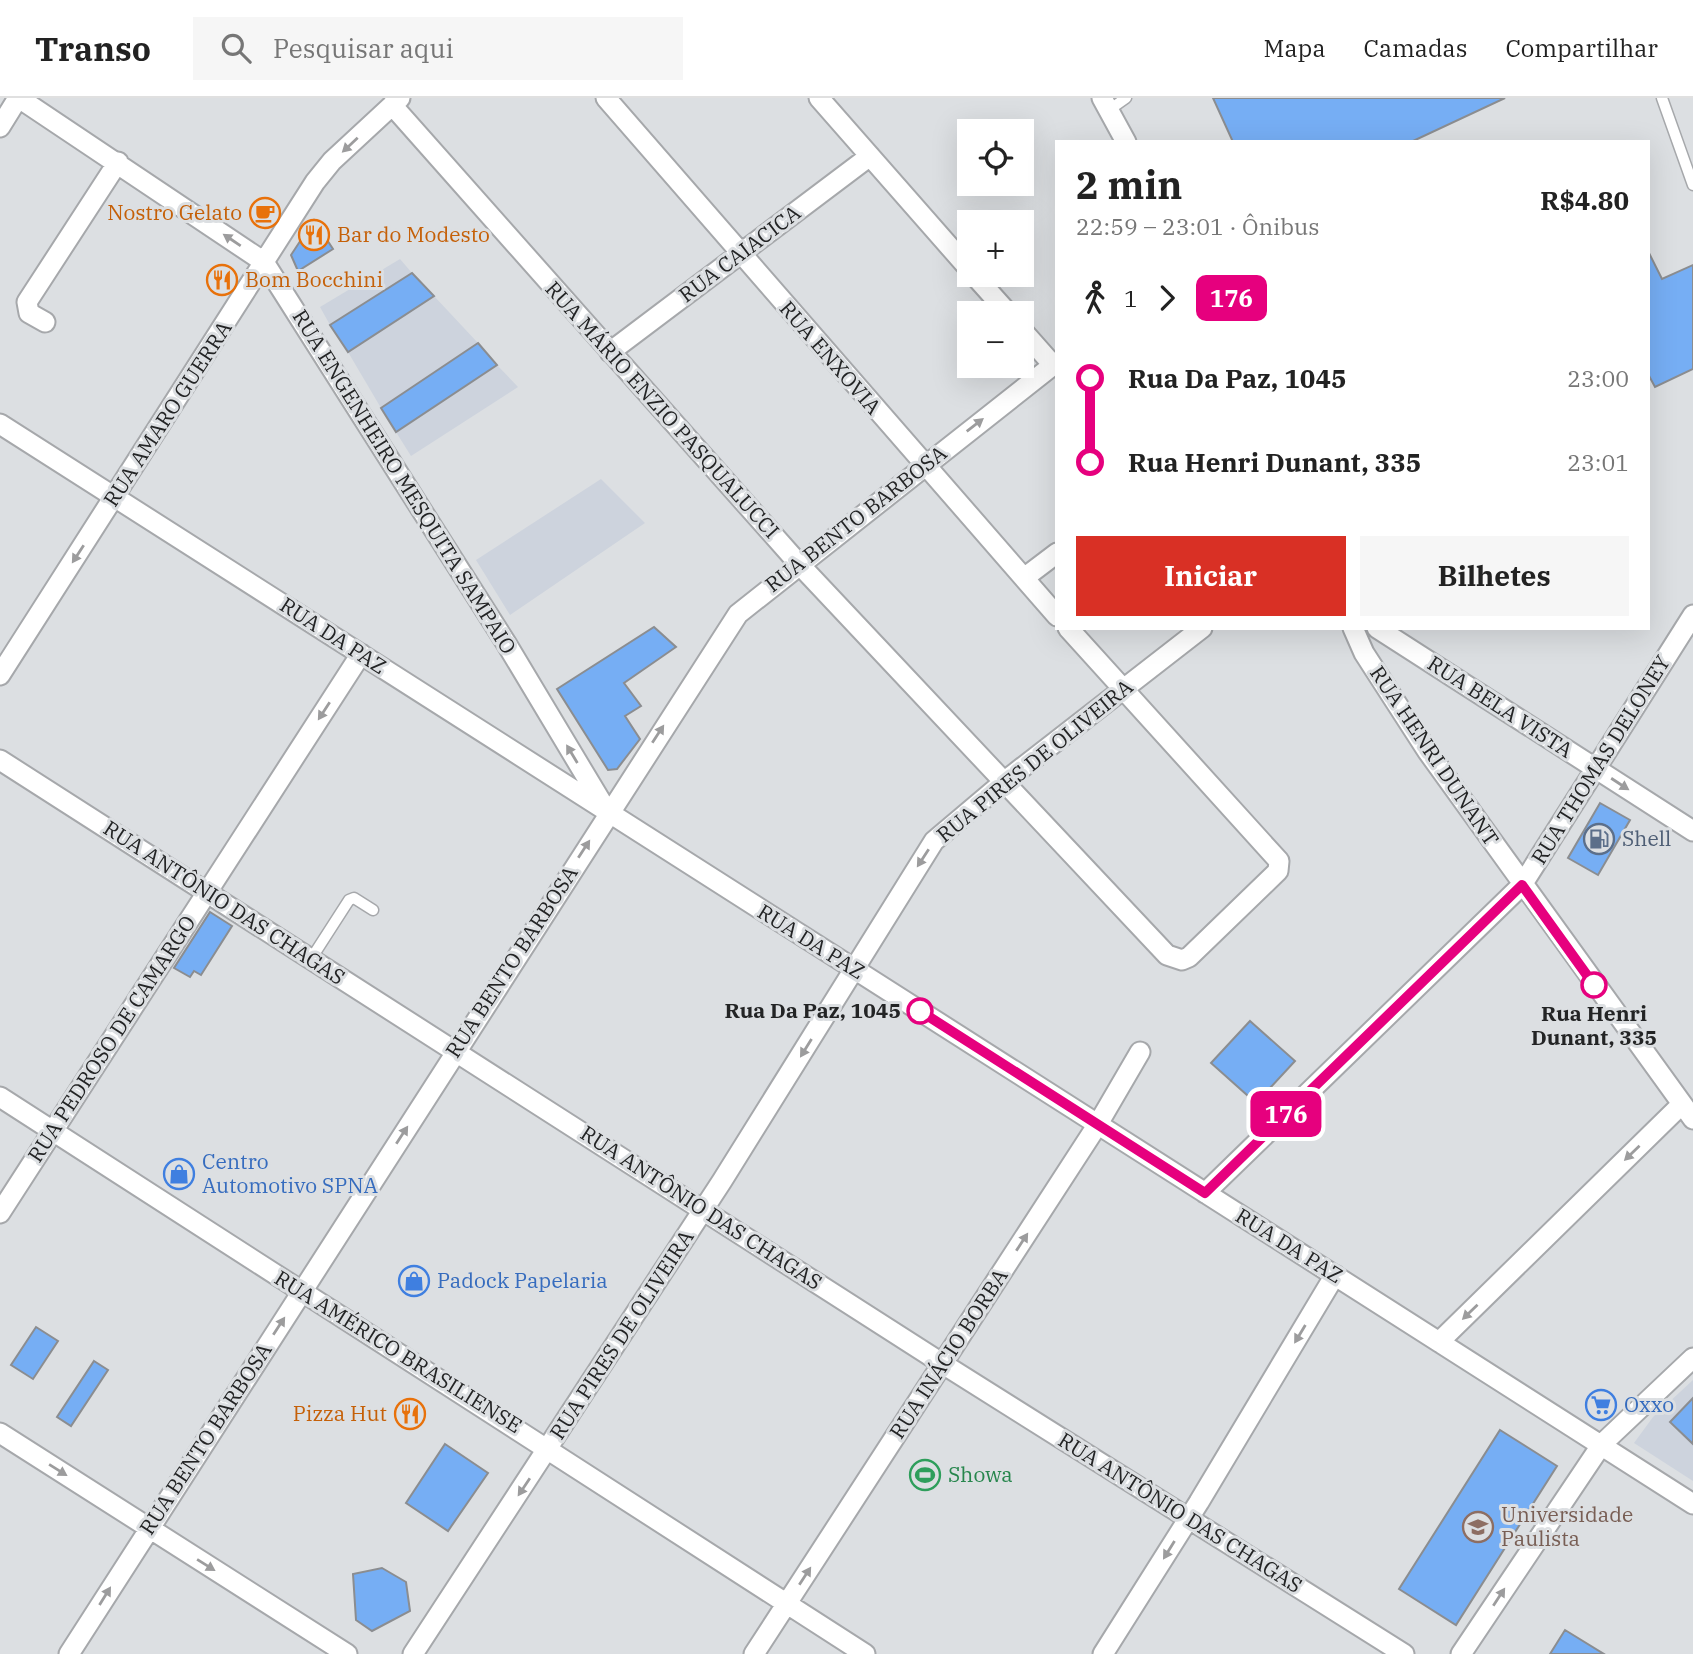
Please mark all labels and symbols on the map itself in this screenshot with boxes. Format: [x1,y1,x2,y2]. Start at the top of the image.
one-way arrow [342,136,359,152]
cafe icon: Nostro Gelato [248,196,282,230]
place label: Nostro Gelato [107,198,242,226]
street label: RUA CAIACICA [673,198,806,308]
restaurant icon: Bar do Modesto [297,218,331,252]
place label: Bar do Modesto [337,220,490,248]
one-way arrow [223,233,242,246]
restaurant icon: Bom Bocchini [205,263,239,297]
place label: Bom Bocchini [245,265,383,293]
street label: RUA MÁRIO ENZIO PASQUALUCCI [540,275,786,544]
street label: RUA ENXOVIA [774,295,888,420]
street label: RUA ENGENHEIRO MESQUITA SAMPAIO [287,304,523,659]
street label: RUA AMARO GUERRA [97,315,238,512]
one-way arrow [966,418,984,433]
street label: RUA BENTO BARBOSA [759,438,952,598]
one-way arrow [71,544,84,564]
street label: RUA DA PAZ [275,590,392,680]
street label: RUA BELA VISTA [1423,649,1579,764]
street label: RUA THOMAS DELONEY [1524,650,1676,869]
street label: RUA HENRI DUNANT [1364,660,1506,851]
street label: RUA PIRES DE OLIVEIRA [931,672,1139,848]
one-way arrow [318,702,331,721]
one-way arrow [651,725,664,744]
one-way arrow [566,744,579,764]
one-way arrow [1610,778,1630,791]
street label: RUA ANTÔNIO DAS CHAGAS [98,813,351,991]
fuel station icon: Shell [1582,822,1616,856]
place label: Shell [1622,824,1671,852]
one-way arrow [578,839,591,858]
one-way arrow [917,848,930,867]
street label: RUA BENTO BARBOSA [439,860,584,1063]
street label: RUA DA PAZ [753,897,871,985]
street label: RUA PEDROSO DE CAMARGO [21,910,202,1167]
marker: Rua Henri Dunant, 335 [1581,972,1607,998]
place label: Rua Da Paz, 1045 [724,996,901,1024]
marker: Rua Da Paz, 1045 [907,998,933,1024]
place label: Rua Henri Dunant, 335 [1531,999,1657,1051]
one-way arrow [799,1039,812,1058]
line badge: 176 [1246,1091,1326,1137]
street label: RUA ANTÔNIO DAS CHAGAS [575,1118,828,1296]
one-way arrow [395,1125,408,1145]
one-way arrow [1624,1144,1641,1161]
place label: Centro Automotivo SPNA [202,1147,378,1199]
shop icon: Centro Automotivo SPNA [162,1157,196,1191]
street label: RUA DA PAZ [1231,1201,1349,1289]
street label: RUA PIRES DE OLIVEIRA [543,1224,700,1445]
one-way arrow [1016,1232,1029,1251]
street label: RUA AMÉRICO BRASILIENSE [270,1263,527,1439]
street label: RUA INÁCIO BORBA [883,1263,1014,1444]
shop icon: Padock Papelaria [397,1264,431,1298]
place label: Padock Papelaria [437,1266,608,1294]
one-way arrow [1462,1303,1479,1319]
one-way arrow [272,1317,285,1336]
one-way arrow [1294,1324,1306,1344]
street label: RUA BENTO BARBOSA [133,1337,278,1540]
supermarket icon: Oxxo [1584,1388,1618,1422]
place label: Oxxo [1624,1390,1674,1418]
restaurant icon: Pizza Hut [393,1397,427,1431]
place label: Pizza Hut [293,1399,387,1427]
street label: RUA ANTÔNIO DAS CHAGAS [1053,1425,1308,1599]
sports icon: Showa [908,1458,942,1492]
place label: Showa [948,1460,1013,1488]
one-way arrow [48,1463,67,1476]
one-way arrow [517,1478,531,1496]
place label: Universidade Paulista [1501,1500,1633,1552]
school or university icon: Universidade Paulista [1461,1510,1495,1544]
one-way arrow [1163,1540,1176,1559]
one-way arrow [197,1558,216,1571]
one-way arrow [798,1566,811,1586]
one-way arrow [99,1587,112,1606]
one-way arrow [1492,1588,1506,1606]

